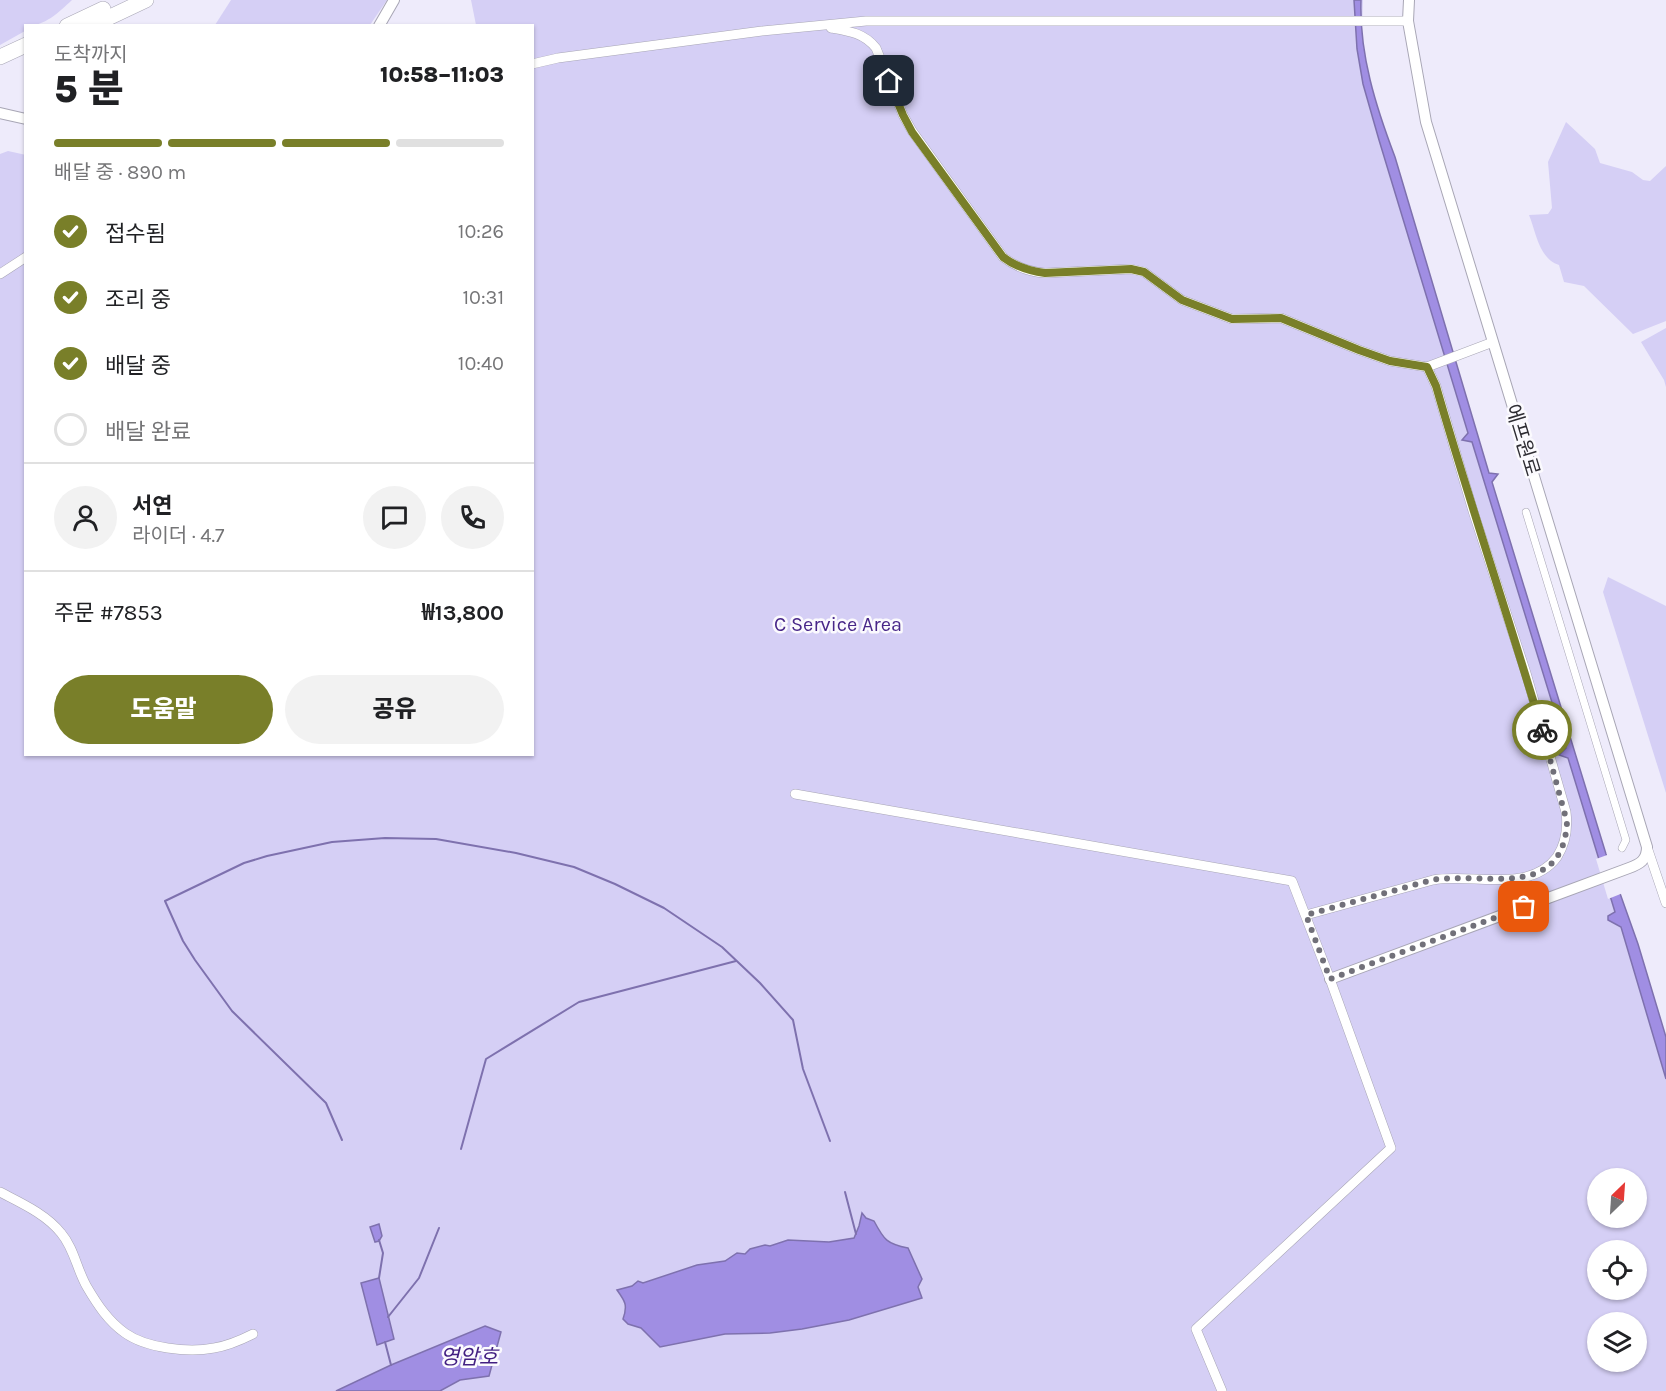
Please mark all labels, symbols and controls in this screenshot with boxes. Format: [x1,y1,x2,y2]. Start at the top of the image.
text: 도착까지 [54,43,128,66]
pin [863,55,914,106]
text: 10:58–11:03 [380,62,504,88]
icon: home [872,64,905,97]
text: 5 분 [54,66,124,112]
text: 배달 중 · 890 m [54,161,186,184]
icon: check [54,215,87,248]
text: 10:26 [458,220,504,243]
text: 접수됨 [105,221,166,247]
icon: check [54,281,87,314]
text: 10:31 [462,286,504,309]
text: 조리 중 [105,287,171,313]
icon: check [54,347,87,380]
text: 10:40 [458,352,504,375]
text: 배달 중 [105,353,171,379]
street label: 에프원로 [1501,402,1544,479]
text: 배달 완료 [105,419,191,445]
button: person [54,486,117,549]
button: chat [363,486,426,549]
button: phone [441,486,504,549]
text: 서연 [132,493,172,519]
text: 라이더 · 4.7 [132,524,224,547]
text: 주문 #7853 [54,600,163,626]
text: ₩13,800 [422,600,504,626]
park label: C Service Area [774,613,902,636]
button: 도움말 [54,675,273,744]
button: 공유 [285,675,504,744]
courier [1512,700,1572,760]
icon: bike [1526,714,1559,747]
pin [1498,881,1549,932]
icon: bag [1507,890,1540,923]
north arrow [1587,1168,1647,1228]
map controls [1587,1168,1647,1372]
button: locate [1587,1240,1647,1300]
button: layers [1587,1312,1647,1372]
water label: 영암호 [440,1345,500,1369]

